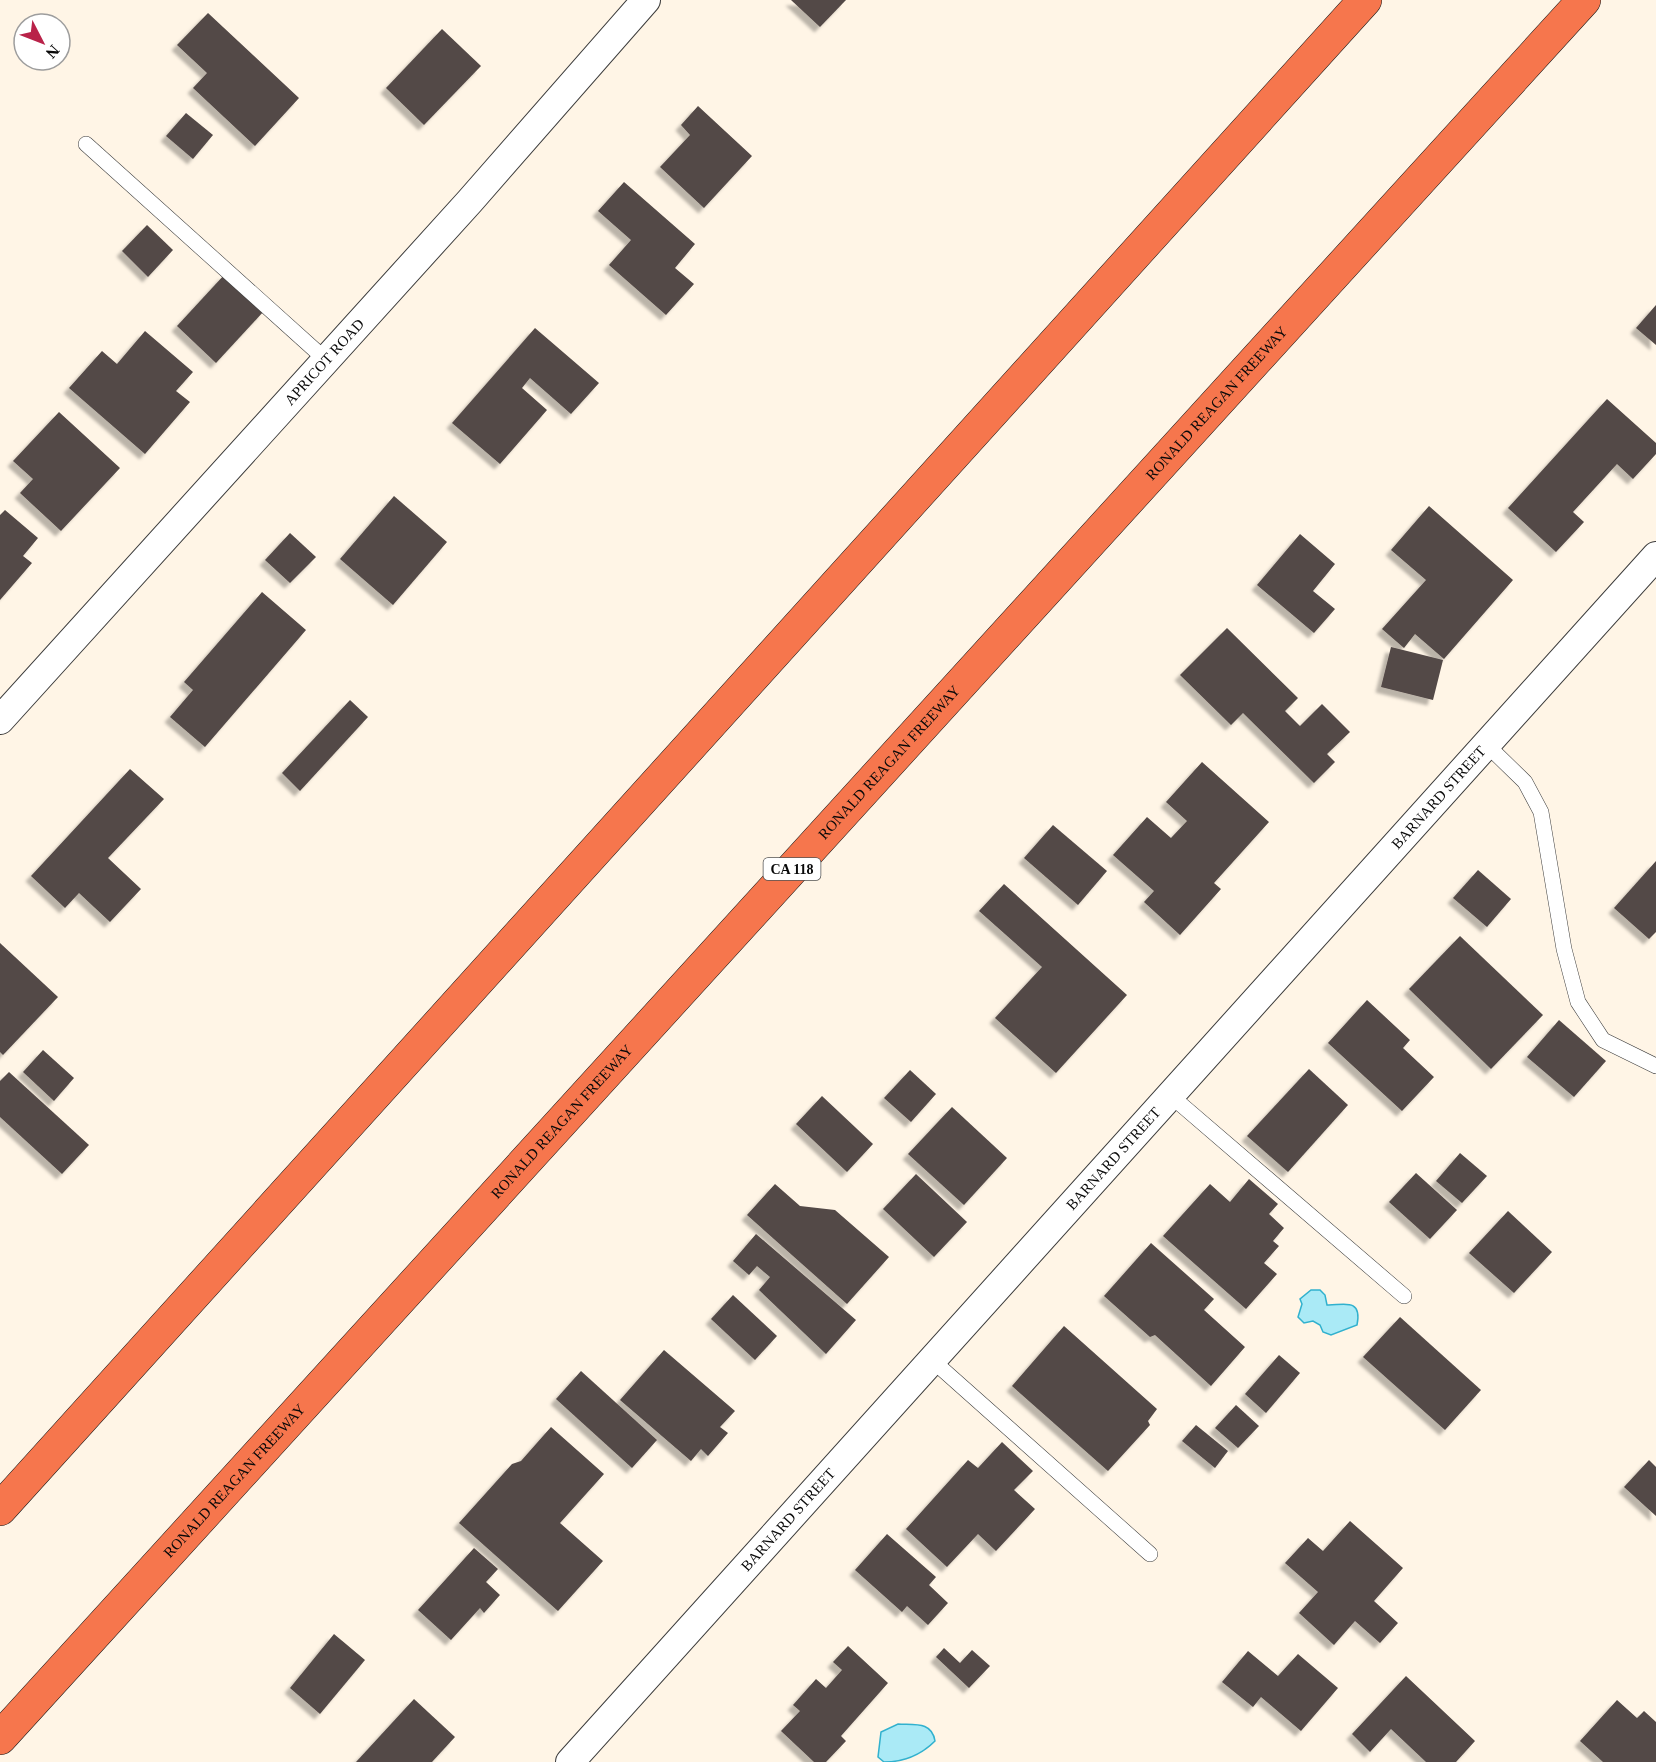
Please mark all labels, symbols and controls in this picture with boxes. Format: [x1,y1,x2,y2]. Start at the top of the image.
north arrow [12,12,72,72]
text: N [42,42,63,62]
street label: APRICOT ROAD [281,316,367,408]
street label: RONALD REAGAN FREEWAY [1143,323,1291,483]
street label: RONALD REAGAN FREEWAY [815,682,963,842]
street label: BARNARD STREET [1388,743,1489,852]
road number: CA 118 [764,858,820,880]
street label: RONALD REAGAN FREEWAY [488,1041,636,1202]
street label: BARNARD STREET [1063,1104,1164,1213]
street label: RONALD REAGAN FREEWAY [160,1401,309,1561]
street label: BARNARD STREET [738,1465,838,1574]

